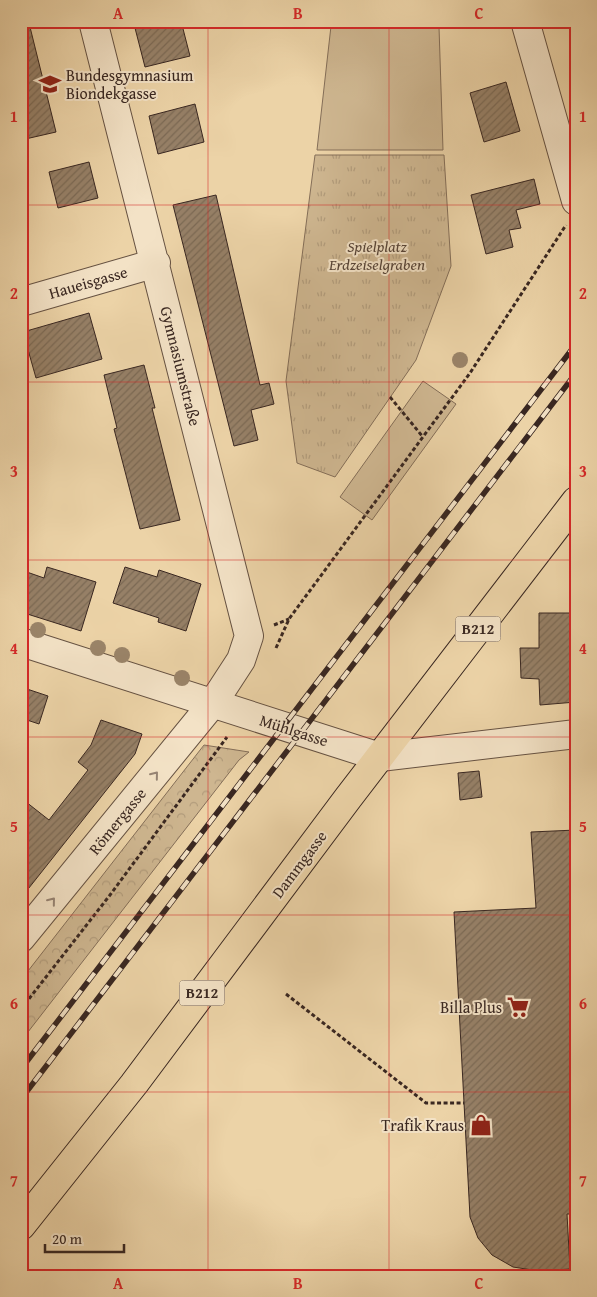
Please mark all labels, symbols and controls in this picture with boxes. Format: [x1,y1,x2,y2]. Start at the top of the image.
text: A [113,1,124,25]
text: B [293,1,303,25]
text: C [474,1,484,25]
place label: Bundesgymnasium Biondekgasse [66,63,193,105]
school or university icon: Bundesgymnasium Biondekgasse [37,71,63,97]
text: 1 [10,104,18,128]
text: 1 [579,104,587,128]
park label: Spielplatz Erdzeiselgraben [328,234,425,276]
street label: Haueisgasse [46,259,130,305]
text: 2 [10,281,18,305]
text: 2 [579,281,587,305]
street label: Gymnasiumstraße [155,304,207,428]
text: 3 [10,459,18,483]
text: 3 [579,459,587,483]
road number: B212 [456,616,500,642]
text: 4 [10,636,18,660]
text: 4 [579,636,587,660]
street label: Mühlgasse [257,708,331,752]
one-way arrow [149,772,157,781]
street label: Römergasse [82,782,152,860]
text: 5 [10,814,18,838]
text: 5 [579,814,587,838]
street label: Dammgasse [266,825,332,903]
one-way arrow [47,897,56,906]
road number: B212 [180,980,224,1006]
text: 6 [10,991,18,1015]
text: 6 [579,991,587,1015]
supermarket icon: Billa Plus [505,994,531,1020]
place label: Billa Plus [440,995,502,1019]
shop icon: Trafik Kraus [468,1112,494,1138]
place label: Trafik Kraus [381,1113,464,1137]
text: 7 [10,1168,18,1192]
text: 7 [579,1168,587,1192]
scale bar [45,1222,124,1254]
text: 20 m [52,1228,83,1249]
text: A [113,1271,124,1295]
text: B [293,1271,303,1295]
text: C [474,1271,484,1295]

